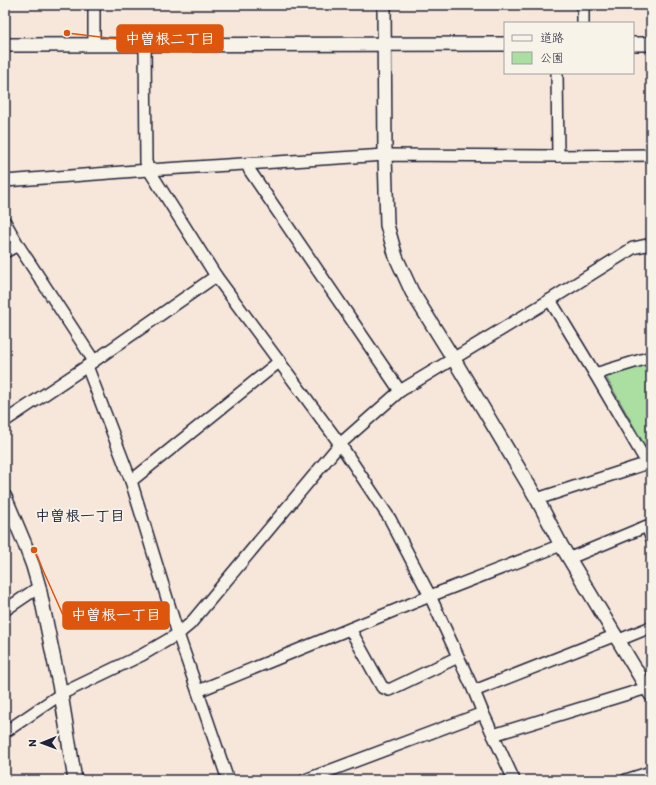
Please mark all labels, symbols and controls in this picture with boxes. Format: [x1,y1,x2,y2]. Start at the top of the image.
legend [504,22,634,74]
callout: 中曽根二丁目 [117,25,223,52]
text: 中曽根二丁目 [125,30,215,48]
text: 道路 [540,31,564,45]
text: 公園 [540,51,564,65]
district label: 中曽根一丁目 [35,507,125,525]
callout: 中曽根一丁目 [63,602,169,629]
text: 中曽根一丁目 [71,606,161,624]
north arrow [22,723,62,763]
text: N [26,739,39,747]

